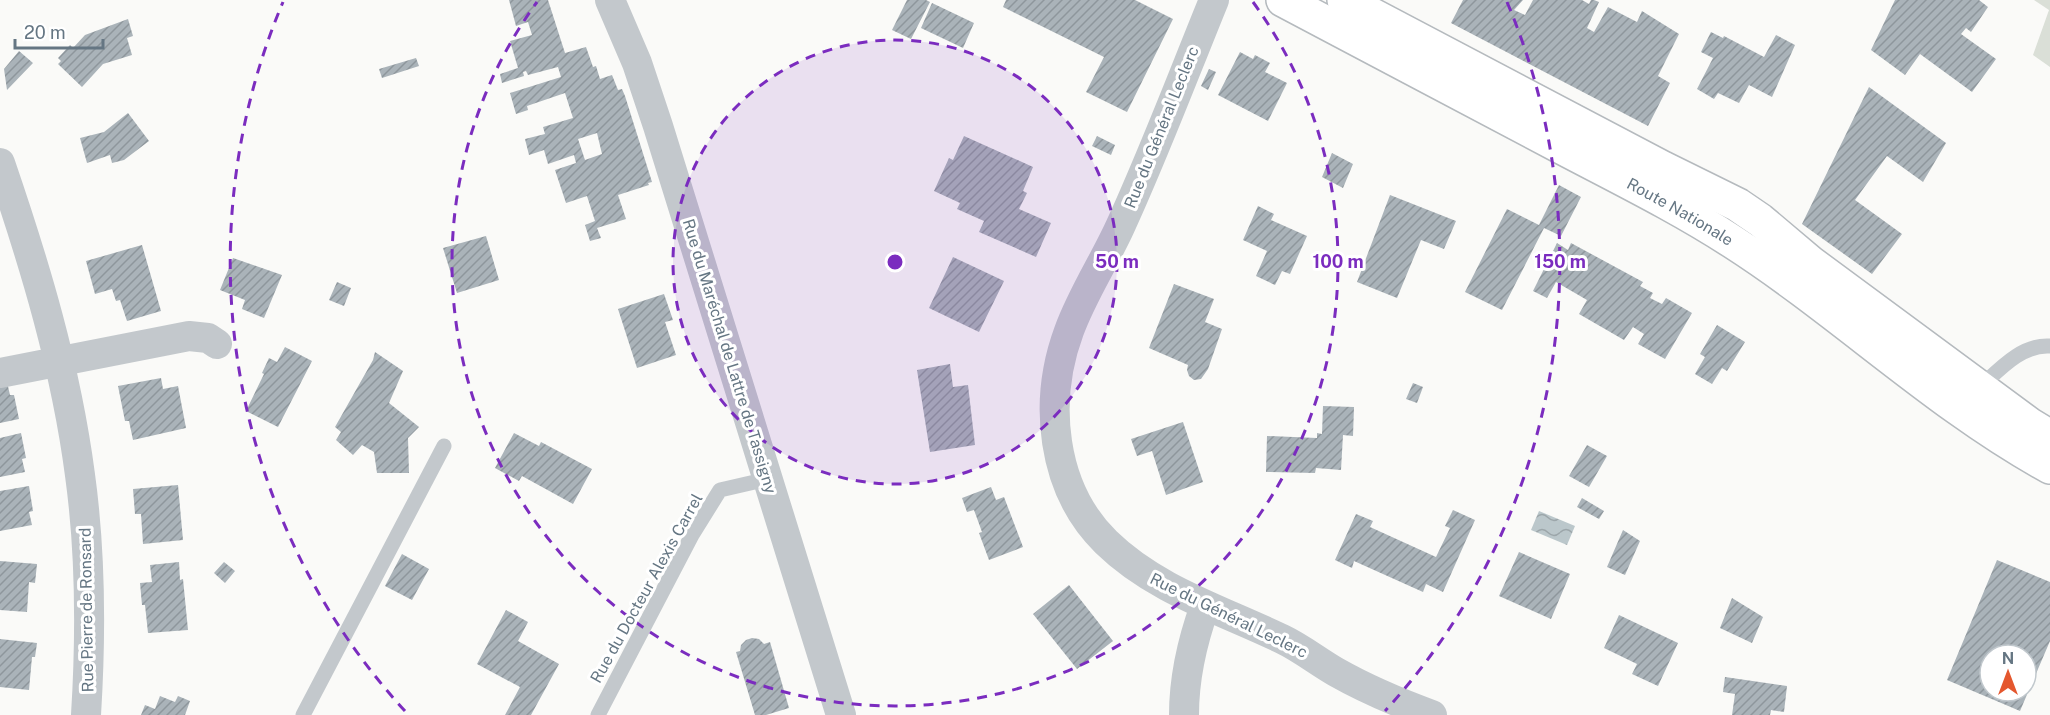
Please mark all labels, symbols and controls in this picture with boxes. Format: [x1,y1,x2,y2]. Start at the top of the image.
scale bar [15,12,104,50]
text: 20 m [24,22,66,43]
street label: Rue du Général Leclerc [1120,43,1203,211]
street label: Route Nationale [1624,174,1737,250]
street label: Rue du Maréchal de Lattre de Tassigny [679,217,781,496]
text: 50 m [1095,251,1139,272]
text: 100 m [1312,251,1364,272]
text: 150 m [1534,251,1586,272]
centre of rings [885,252,905,272]
street label: Rue du Docteur Alexis Carrel [586,490,707,686]
street label: Rue Pierre de Ronsard [76,527,97,693]
street label: Rue du Général Leclerc [1147,569,1311,662]
north arrow [1978,643,2038,703]
text: N [2002,649,2014,668]

